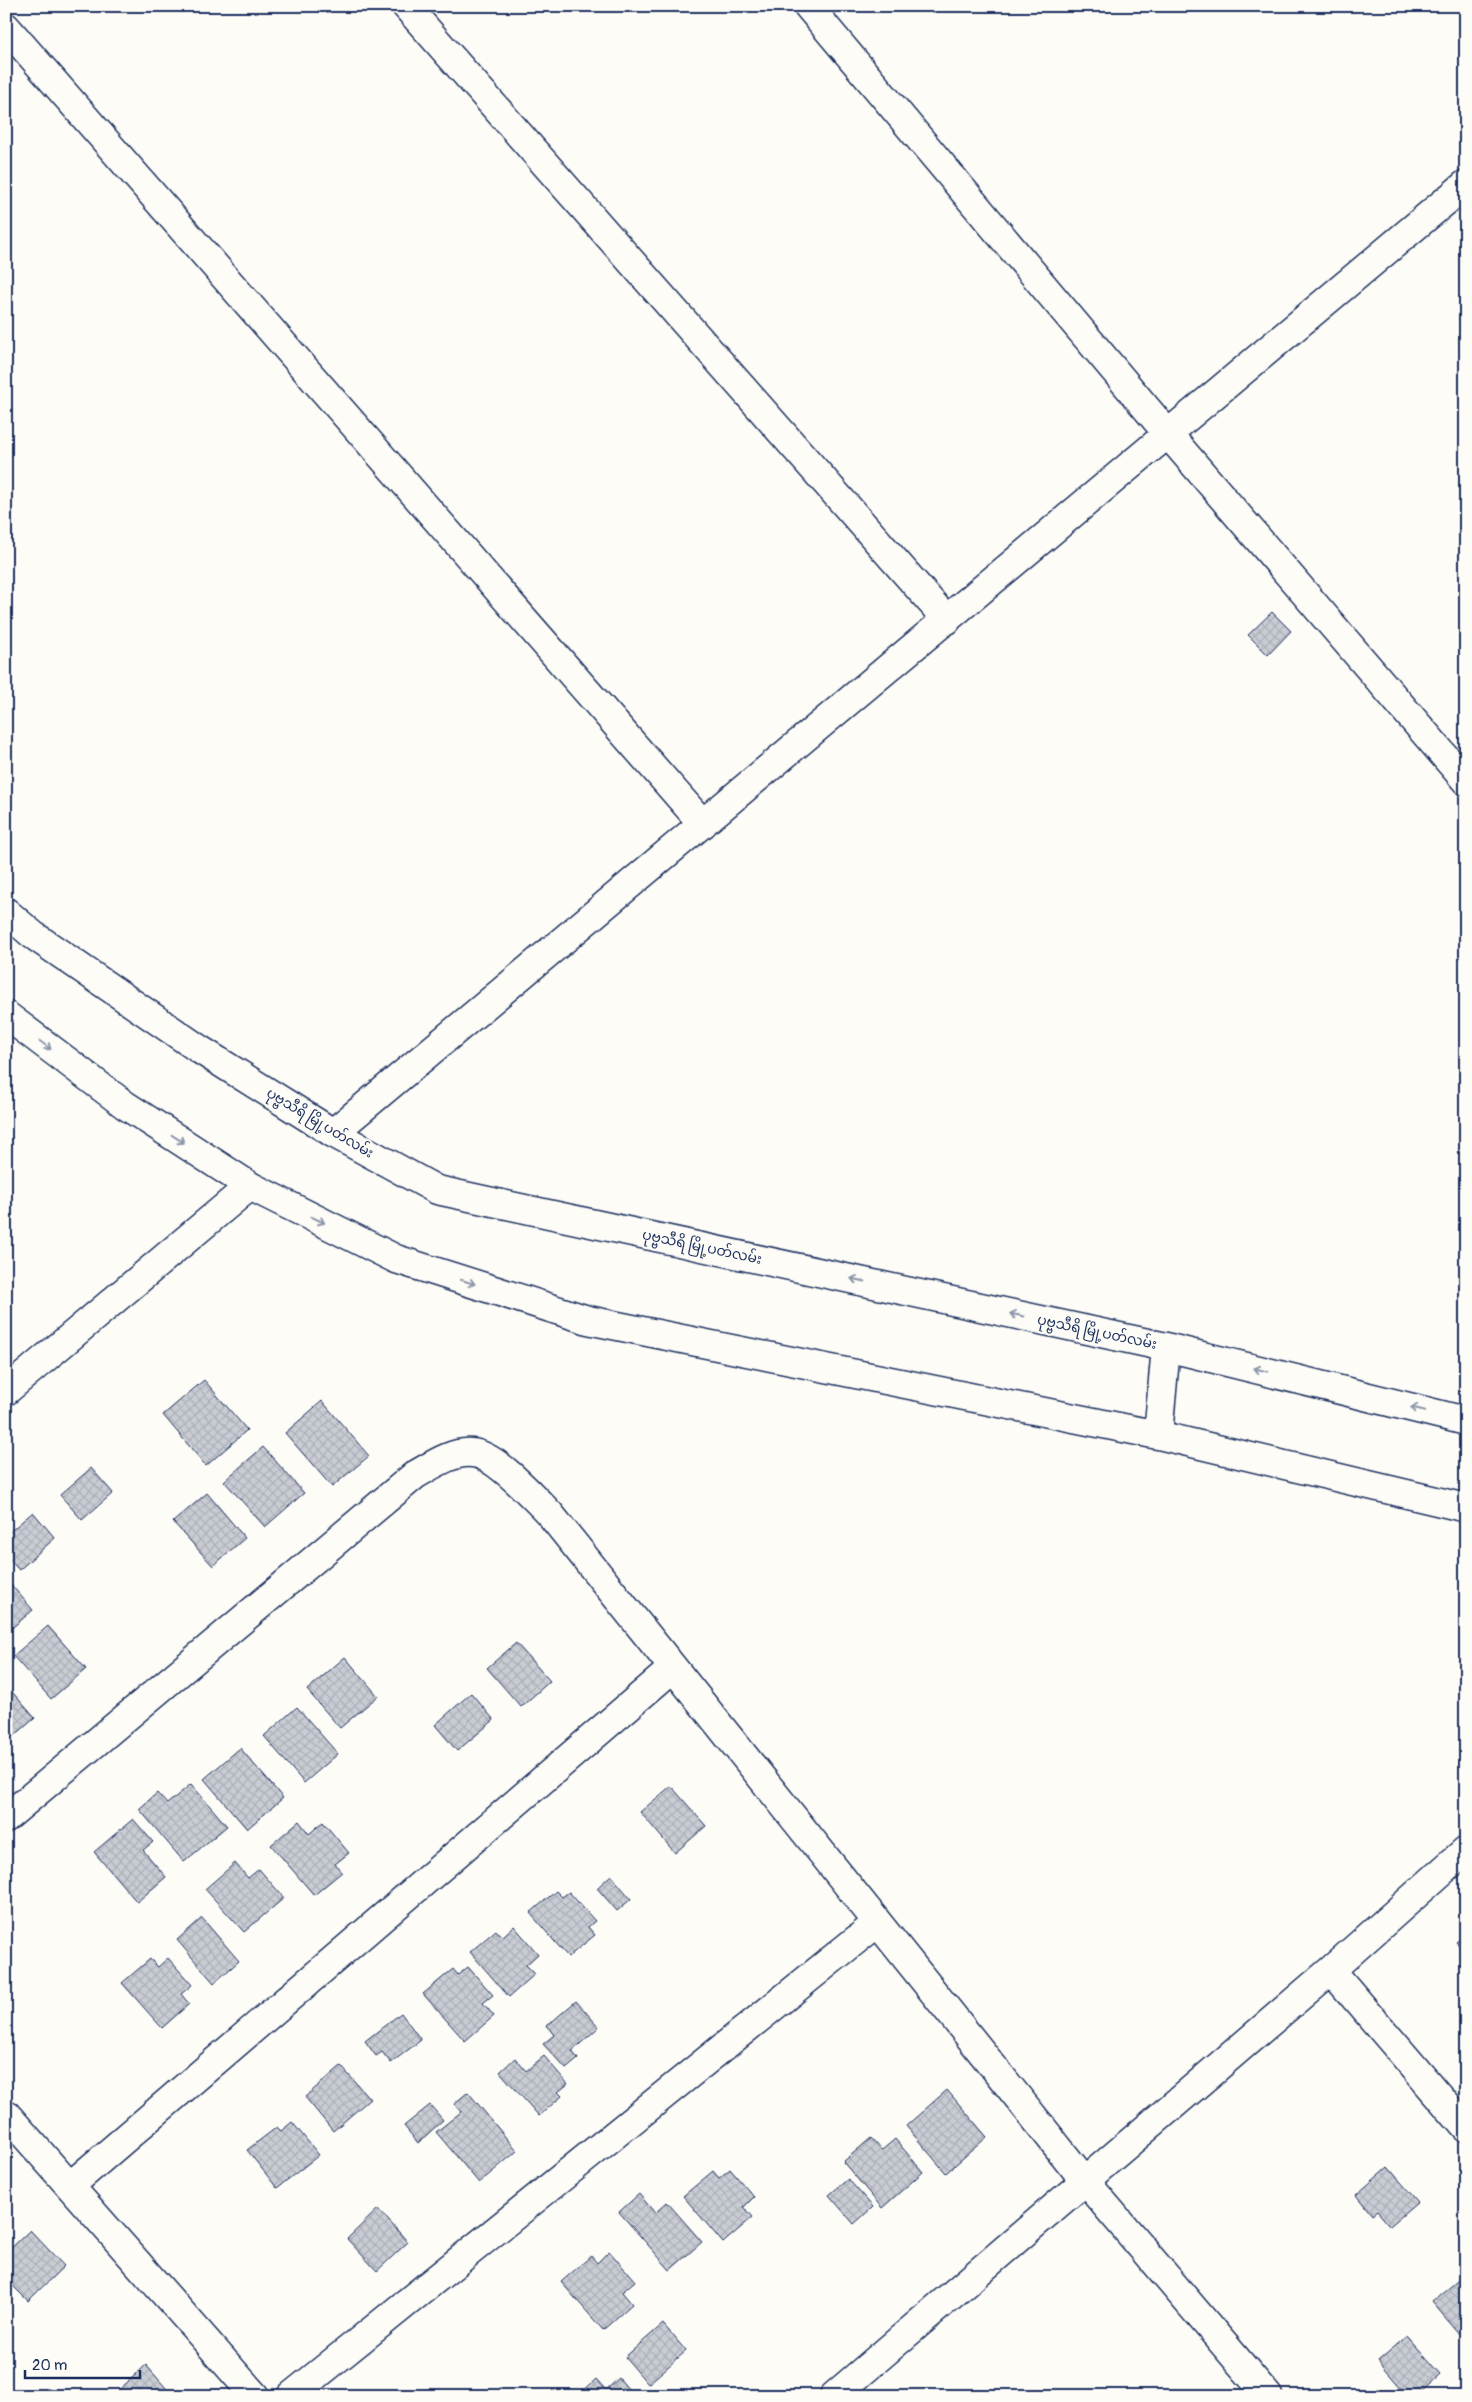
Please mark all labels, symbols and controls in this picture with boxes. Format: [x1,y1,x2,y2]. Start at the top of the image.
one-way arrow [38,1039,51,1050]
street label: ပုဗ္ဗသီရိ မြို့ပတ်လမ်း [262,1083,378,1165]
one-way arrow [170,1134,184,1144]
one-way arrow [310,1216,325,1225]
street label: ပုဗ္ဗသီရိ မြို့ပတ်လမ်း [640,1224,764,1271]
one-way arrow [851,1275,867,1285]
one-way arrow [460,1277,476,1287]
street label: ပုဗ္ဗသီရိ မြို့ပတ်လမ်း [1035,1309,1159,1356]
one-way arrow [1009,1310,1025,1319]
one-way arrow [1253,1365,1269,1374]
one-way arrow [1411,1404,1427,1413]
scale bar [25,2347,140,2379]
text: 20 m [32,2356,67,2375]

